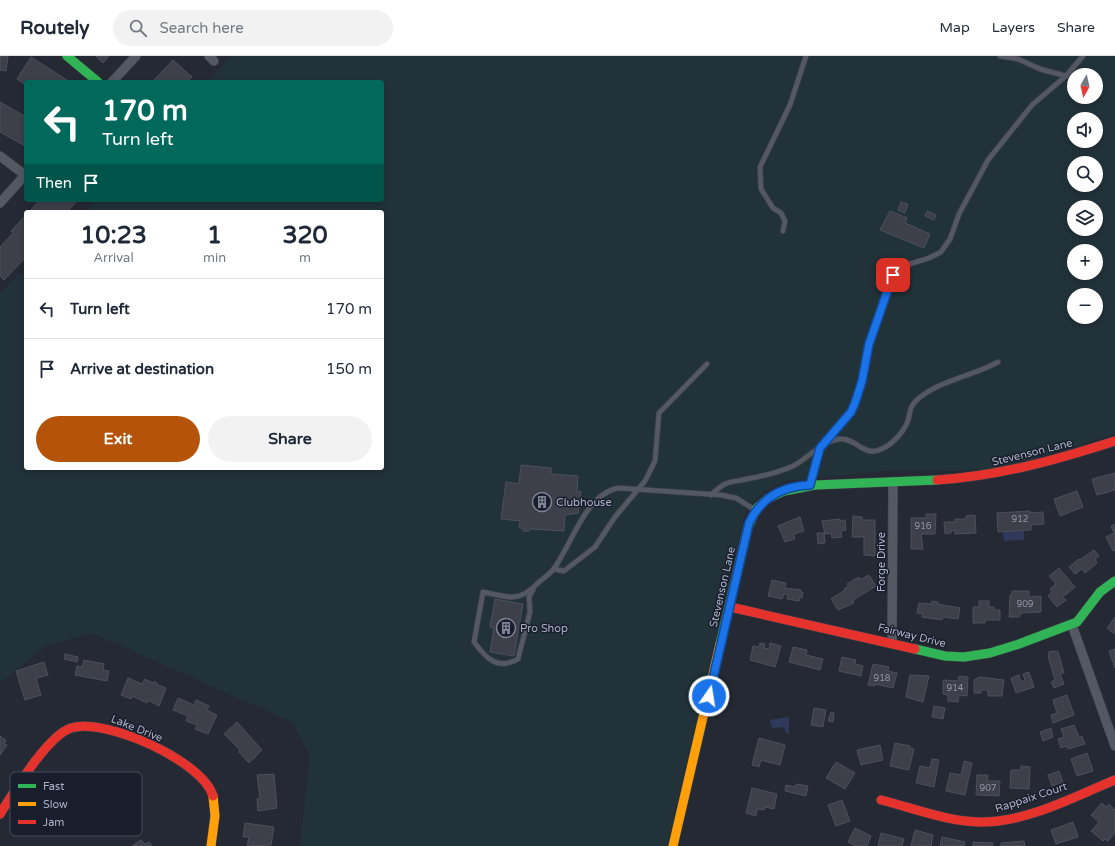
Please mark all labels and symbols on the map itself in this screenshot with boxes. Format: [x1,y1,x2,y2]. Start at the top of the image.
north arrow [1067,68,1103,104]
pin [876,258,910,292]
street label: Stevenson Lane [991,436,1074,469]
building icon: Clubhouse [531,491,553,513]
place label: Clubhouse [556,496,612,509]
house number: 912 [1012,514,1028,525]
house number: 916 [915,521,932,532]
street label: Forge Drive [875,532,888,592]
street label: Stevenson Lane [707,545,738,629]
house number: 909 [1017,599,1034,610]
building icon: Pro Shop [495,617,517,639]
street label: Fairway Drive [877,621,947,650]
place label: Pro Shop [520,622,568,635]
house number: 918 [874,673,891,684]
position arrow [688,675,730,717]
house number: 914 [947,683,964,694]
street label: Lake Drive [109,712,165,745]
legend [10,772,142,836]
text: Fast [43,780,64,793]
street label: Rappaix Court [994,780,1069,815]
house number: 907 [980,783,997,794]
text: Slow [43,798,68,811]
text: Jam [43,816,64,829]

